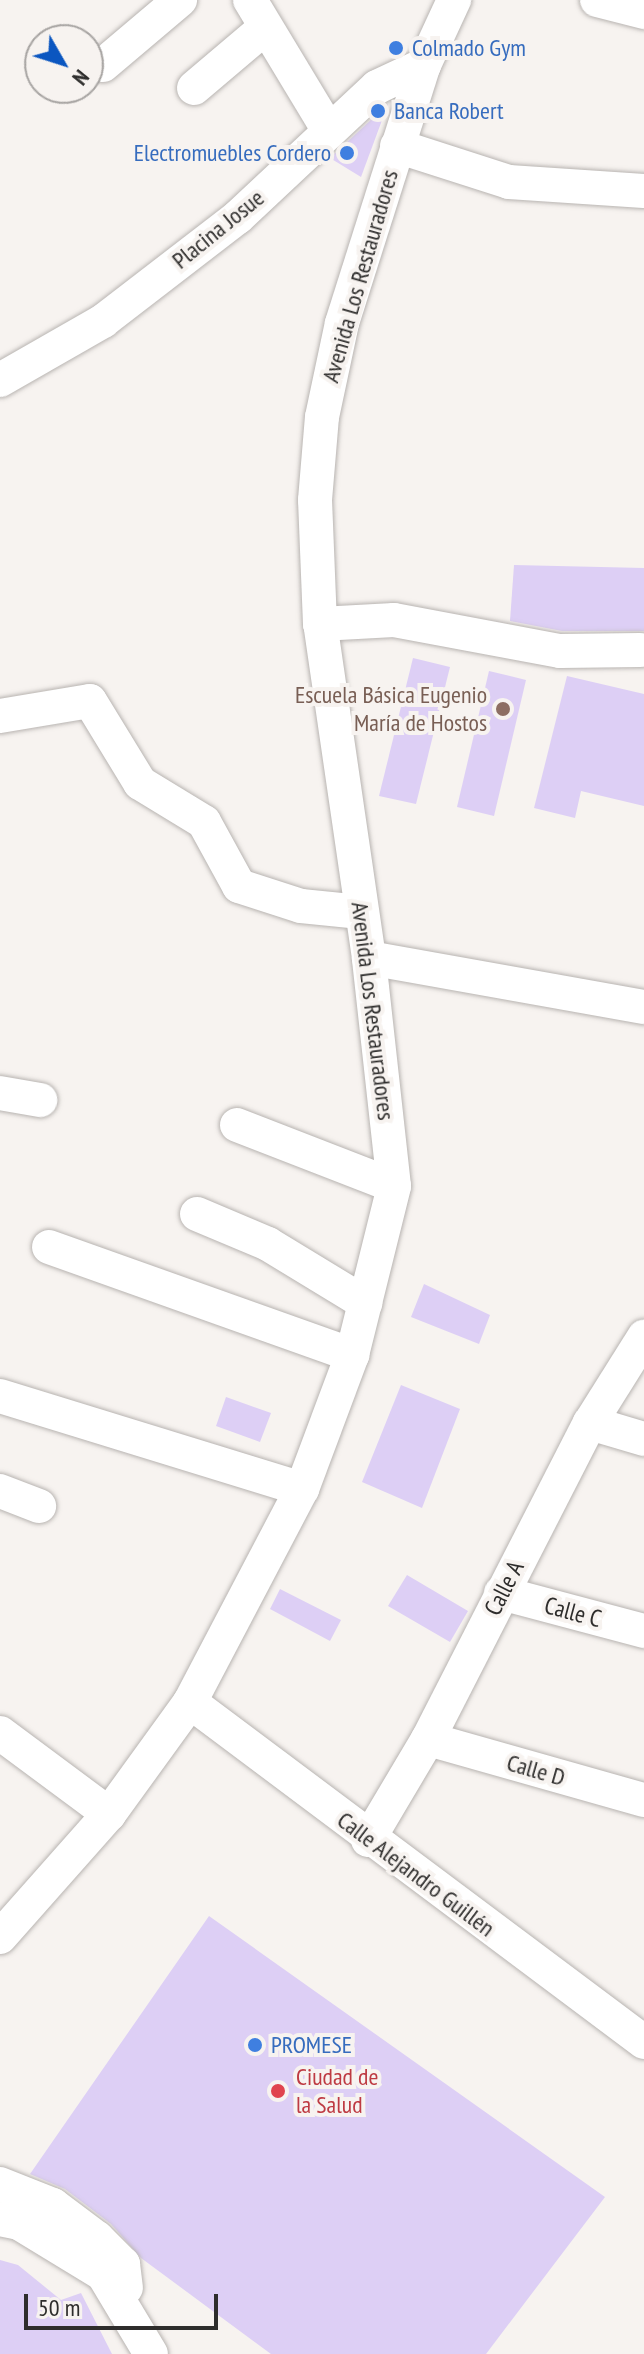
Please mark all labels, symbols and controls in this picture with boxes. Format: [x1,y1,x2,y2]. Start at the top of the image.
north arrow [24,24,104,104]
place label: Colmado Gym [412,34,526,62]
marker: Colmado Gym [387,39,405,57]
text: N [66,64,96,91]
place label: Banca Robert [394,97,504,125]
marker: Banca Robert [369,102,387,120]
place label: Electromuebles Cordero [134,139,331,167]
marker: Electromuebles Cordero [338,144,356,162]
street label: Avenida Los Restauradores [316,166,404,386]
street label: Placina Josue [166,183,270,275]
place label: Escuela Básica Eugenio María de Hostos [295,681,487,737]
marker: Escuela Básica Eugenio María de Hostos [494,700,512,718]
street label: Avenida Los Restauradores [345,900,401,1122]
street label: Calle A [478,1556,530,1620]
street label: Calle C [542,1591,604,1633]
street label: Calle D [504,1748,568,1792]
street label: Calle Alejandro Guillén [331,1805,501,1943]
place label: PROMESE [271,2031,352,2059]
marker: PROMESE [246,2036,264,2054]
place label: Ciudad de la Salud [296,2063,378,2119]
marker: Ciudad de la Salud [267,2080,289,2102]
scale bar [28,2278,222,2328]
text: 50 m [38,2292,80,2323]

